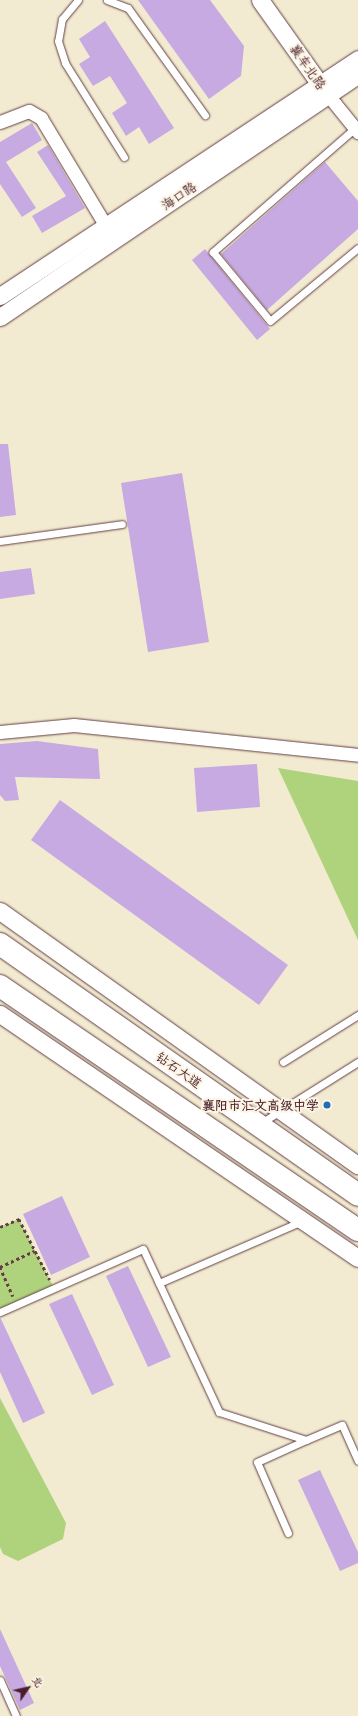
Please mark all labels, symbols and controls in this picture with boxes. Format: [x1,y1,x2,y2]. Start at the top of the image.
street label: 襄车北路 [287,41,329,93]
street label: 海口路 [158,179,200,213]
street label: 钻石大道 [153,1049,205,1091]
place label: 襄阳市汇文高级中学 [202,1097,319,1113]
marker: 襄阳市汇文高级中学 [322,1100,332,1110]
north arrow [8,1668,48,1708]
text: 北 [28,1672,48,1690]

